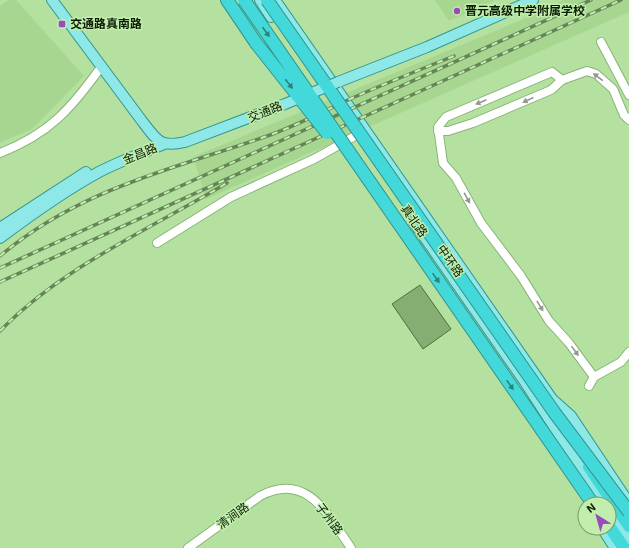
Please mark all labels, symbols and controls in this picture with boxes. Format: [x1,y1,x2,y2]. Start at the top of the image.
place label: 晋元高级中学附属学校 [465,3,585,17]
marker: 晋元高级中学附属学校 [452,6,462,16]
place label: 交通路真南路 [70,16,142,30]
marker: 交通路真南路 [57,19,67,29]
one-way arrow [262,27,270,37]
one-way arrow [593,73,604,81]
one-way arrow [285,79,294,90]
one-way arrow [523,97,534,103]
street label: 交通路 [245,98,284,124]
one-way arrow [474,100,486,106]
street label: 金昌路 [120,140,159,166]
one-way arrow [464,192,470,204]
street label: 真北路 [399,202,431,239]
street label: 中环路 [435,242,467,279]
one-way arrow [432,273,440,284]
one-way arrow [536,300,543,312]
one-way arrow [571,345,579,356]
one-way arrow [506,380,514,390]
north arrow [577,496,617,536]
street label: 清涧路 [214,499,251,531]
street label: 子州路 [313,500,346,537]
text: N [584,500,598,515]

